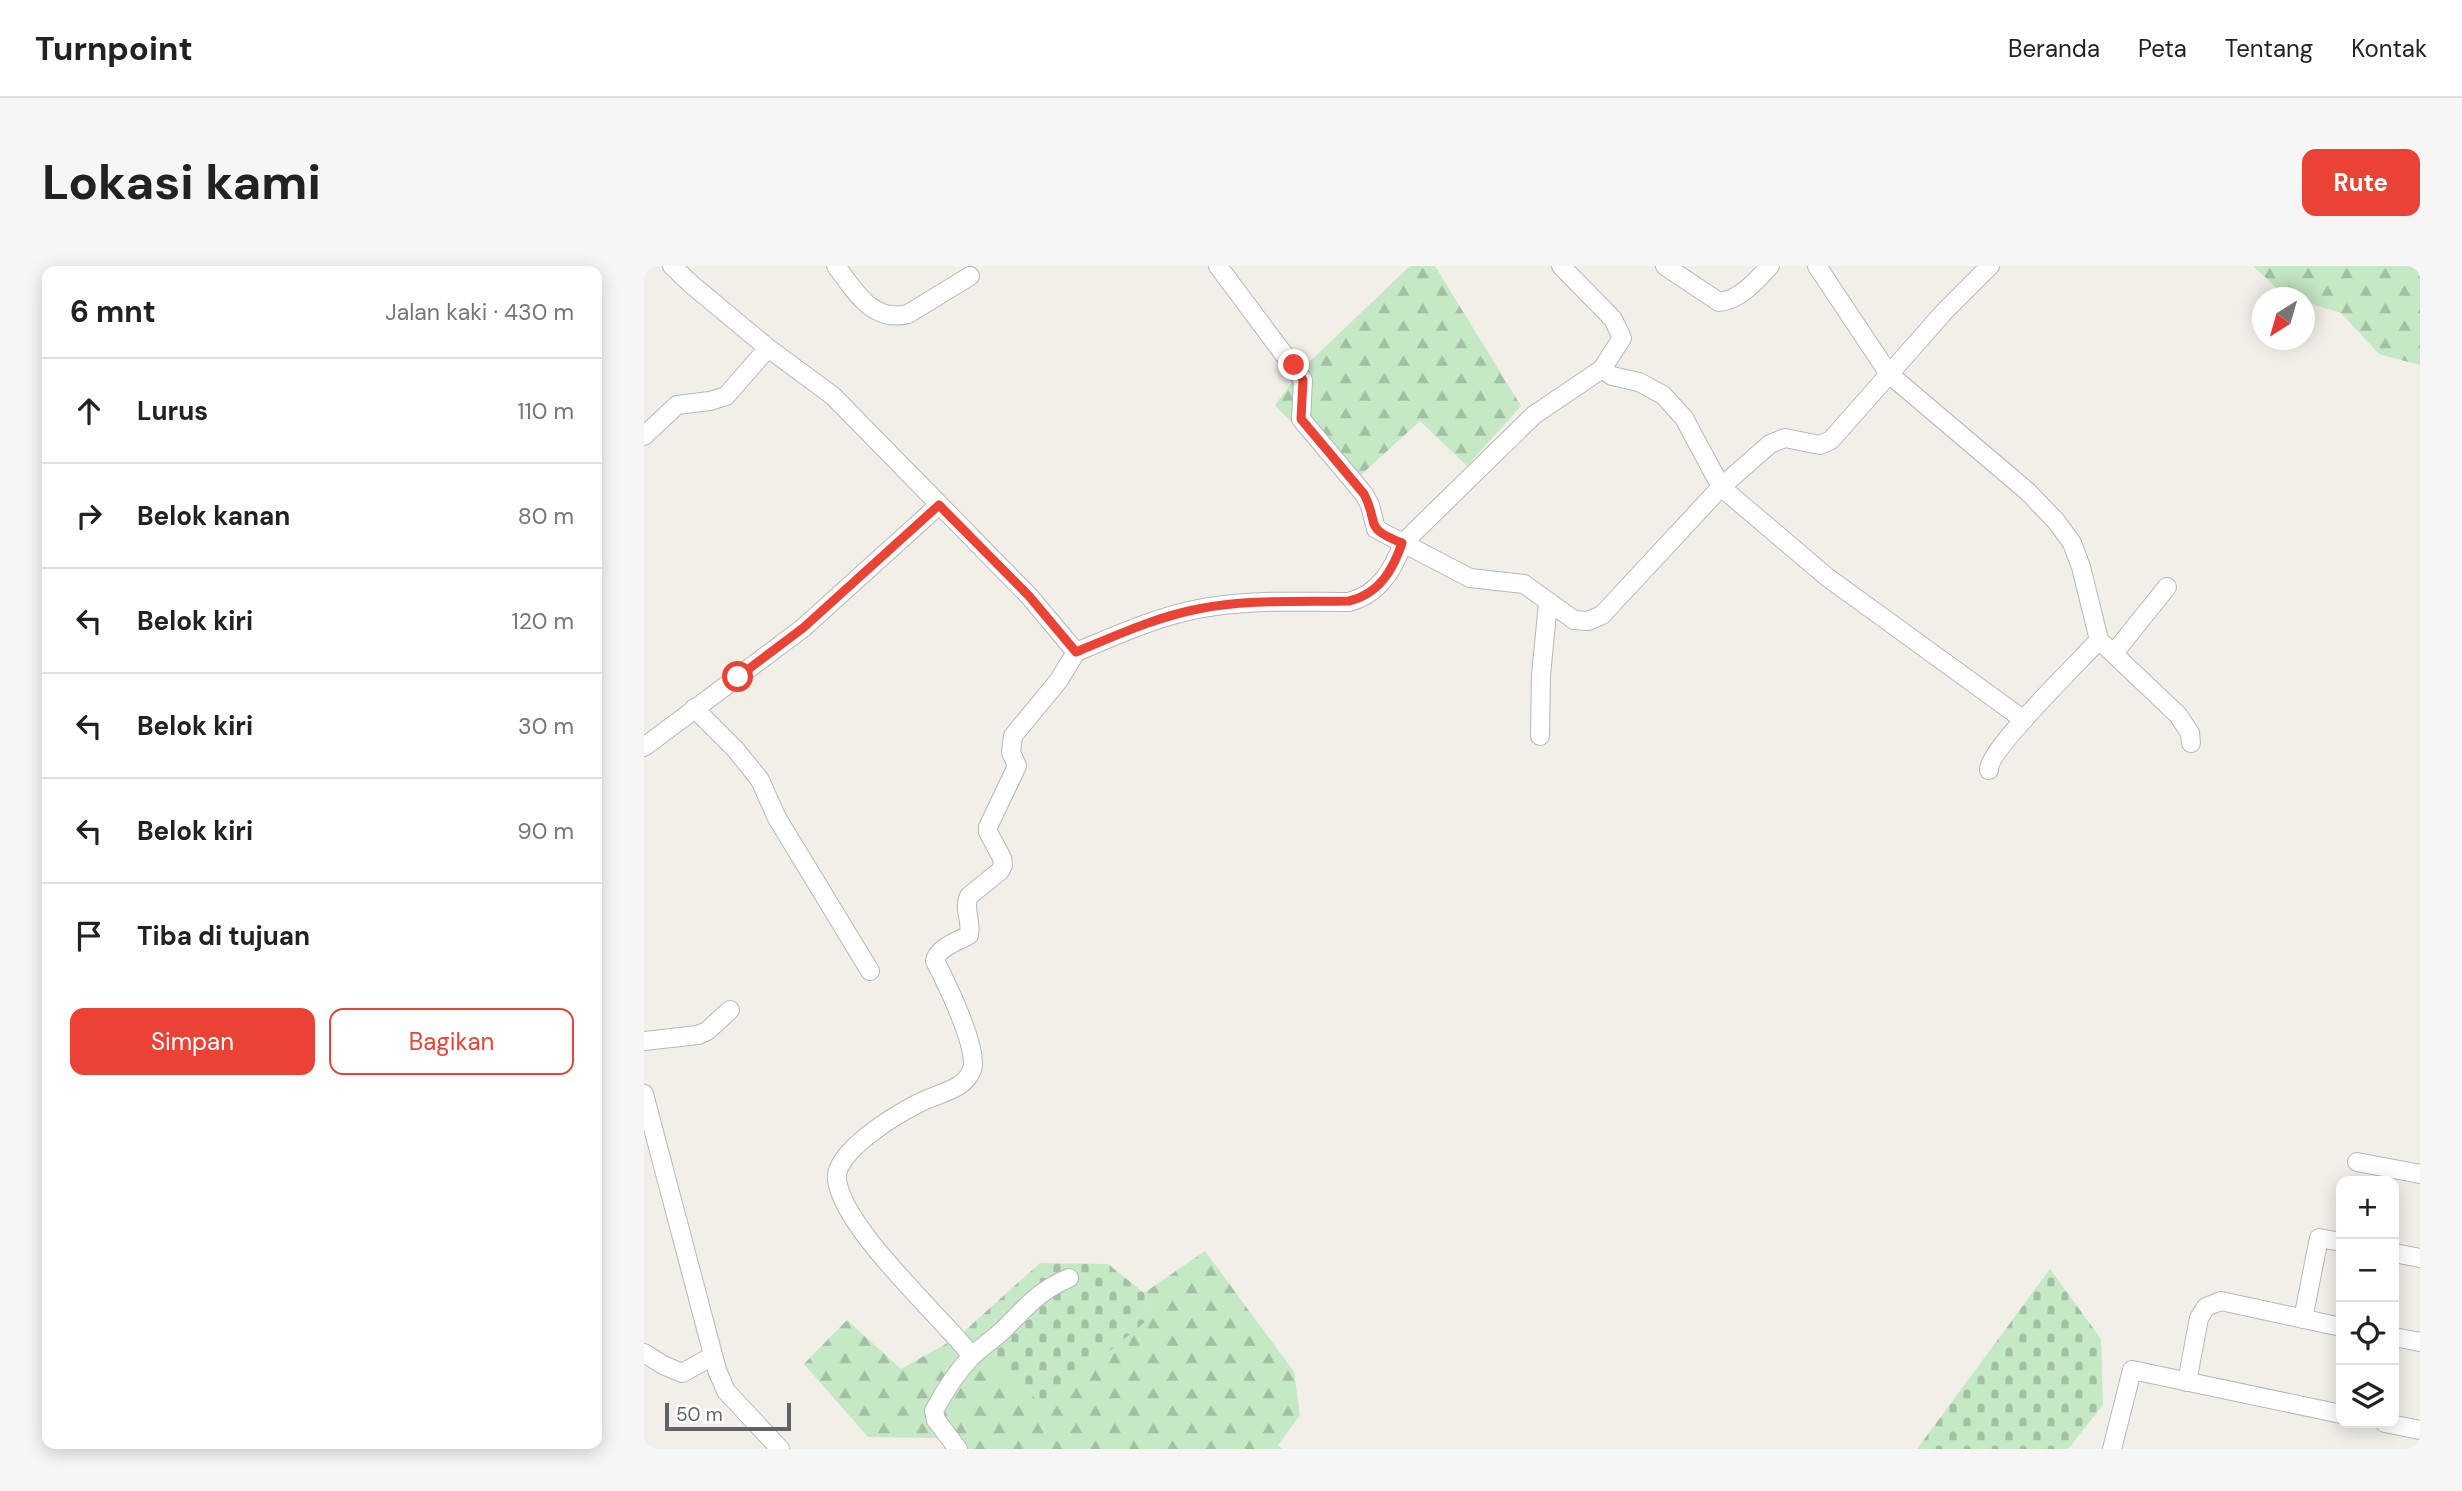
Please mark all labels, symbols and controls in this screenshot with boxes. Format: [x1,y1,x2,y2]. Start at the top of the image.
text: Turnpoint [35,27,193,70]
text: Beranda [2008,33,2100,64]
text: Peta [2138,33,2187,64]
text: Tentang [2225,33,2313,64]
text: Kontak [2351,33,2427,64]
button: Rute [2302,149,2420,216]
text: Lokasi kami [42,150,321,214]
north arrow [2252,287,2315,350]
text: 6 mnt [70,292,156,331]
text: Jalan kaki · 430 m [385,297,574,327]
route end [1278,349,1309,380]
icon: ahead [70,392,108,430]
text: Lurus [137,394,208,428]
text: 110 m [517,396,574,426]
icon: right [70,497,108,535]
text: Belok kanan [137,499,290,533]
text: 80 m [518,501,574,531]
icon: left [70,602,108,640]
text: Belok kiri [137,604,253,638]
text: 120 m [511,606,574,636]
route start [722,661,753,692]
icon: left [70,707,108,745]
text: Belok kiri [137,709,253,743]
text: 30 m [518,711,574,741]
icon: left [70,812,108,850]
text: Belok kiri [137,814,253,848]
text: 90 m [517,816,574,846]
icon: arrive [70,917,108,955]
text: Tiba di tujuan [137,919,310,953]
button: Simpan [70,1008,315,1075]
button: Bagikan [329,1008,574,1075]
map controls [2336,1176,2399,1428]
button: + [2336,1176,2399,1239]
button: − [2336,1239,2399,1302]
button: locate [2336,1302,2399,1365]
button: layers [2336,1365,2399,1428]
scale bar [665,1400,791,1432]
text: 50 m [676,1402,723,1427]

